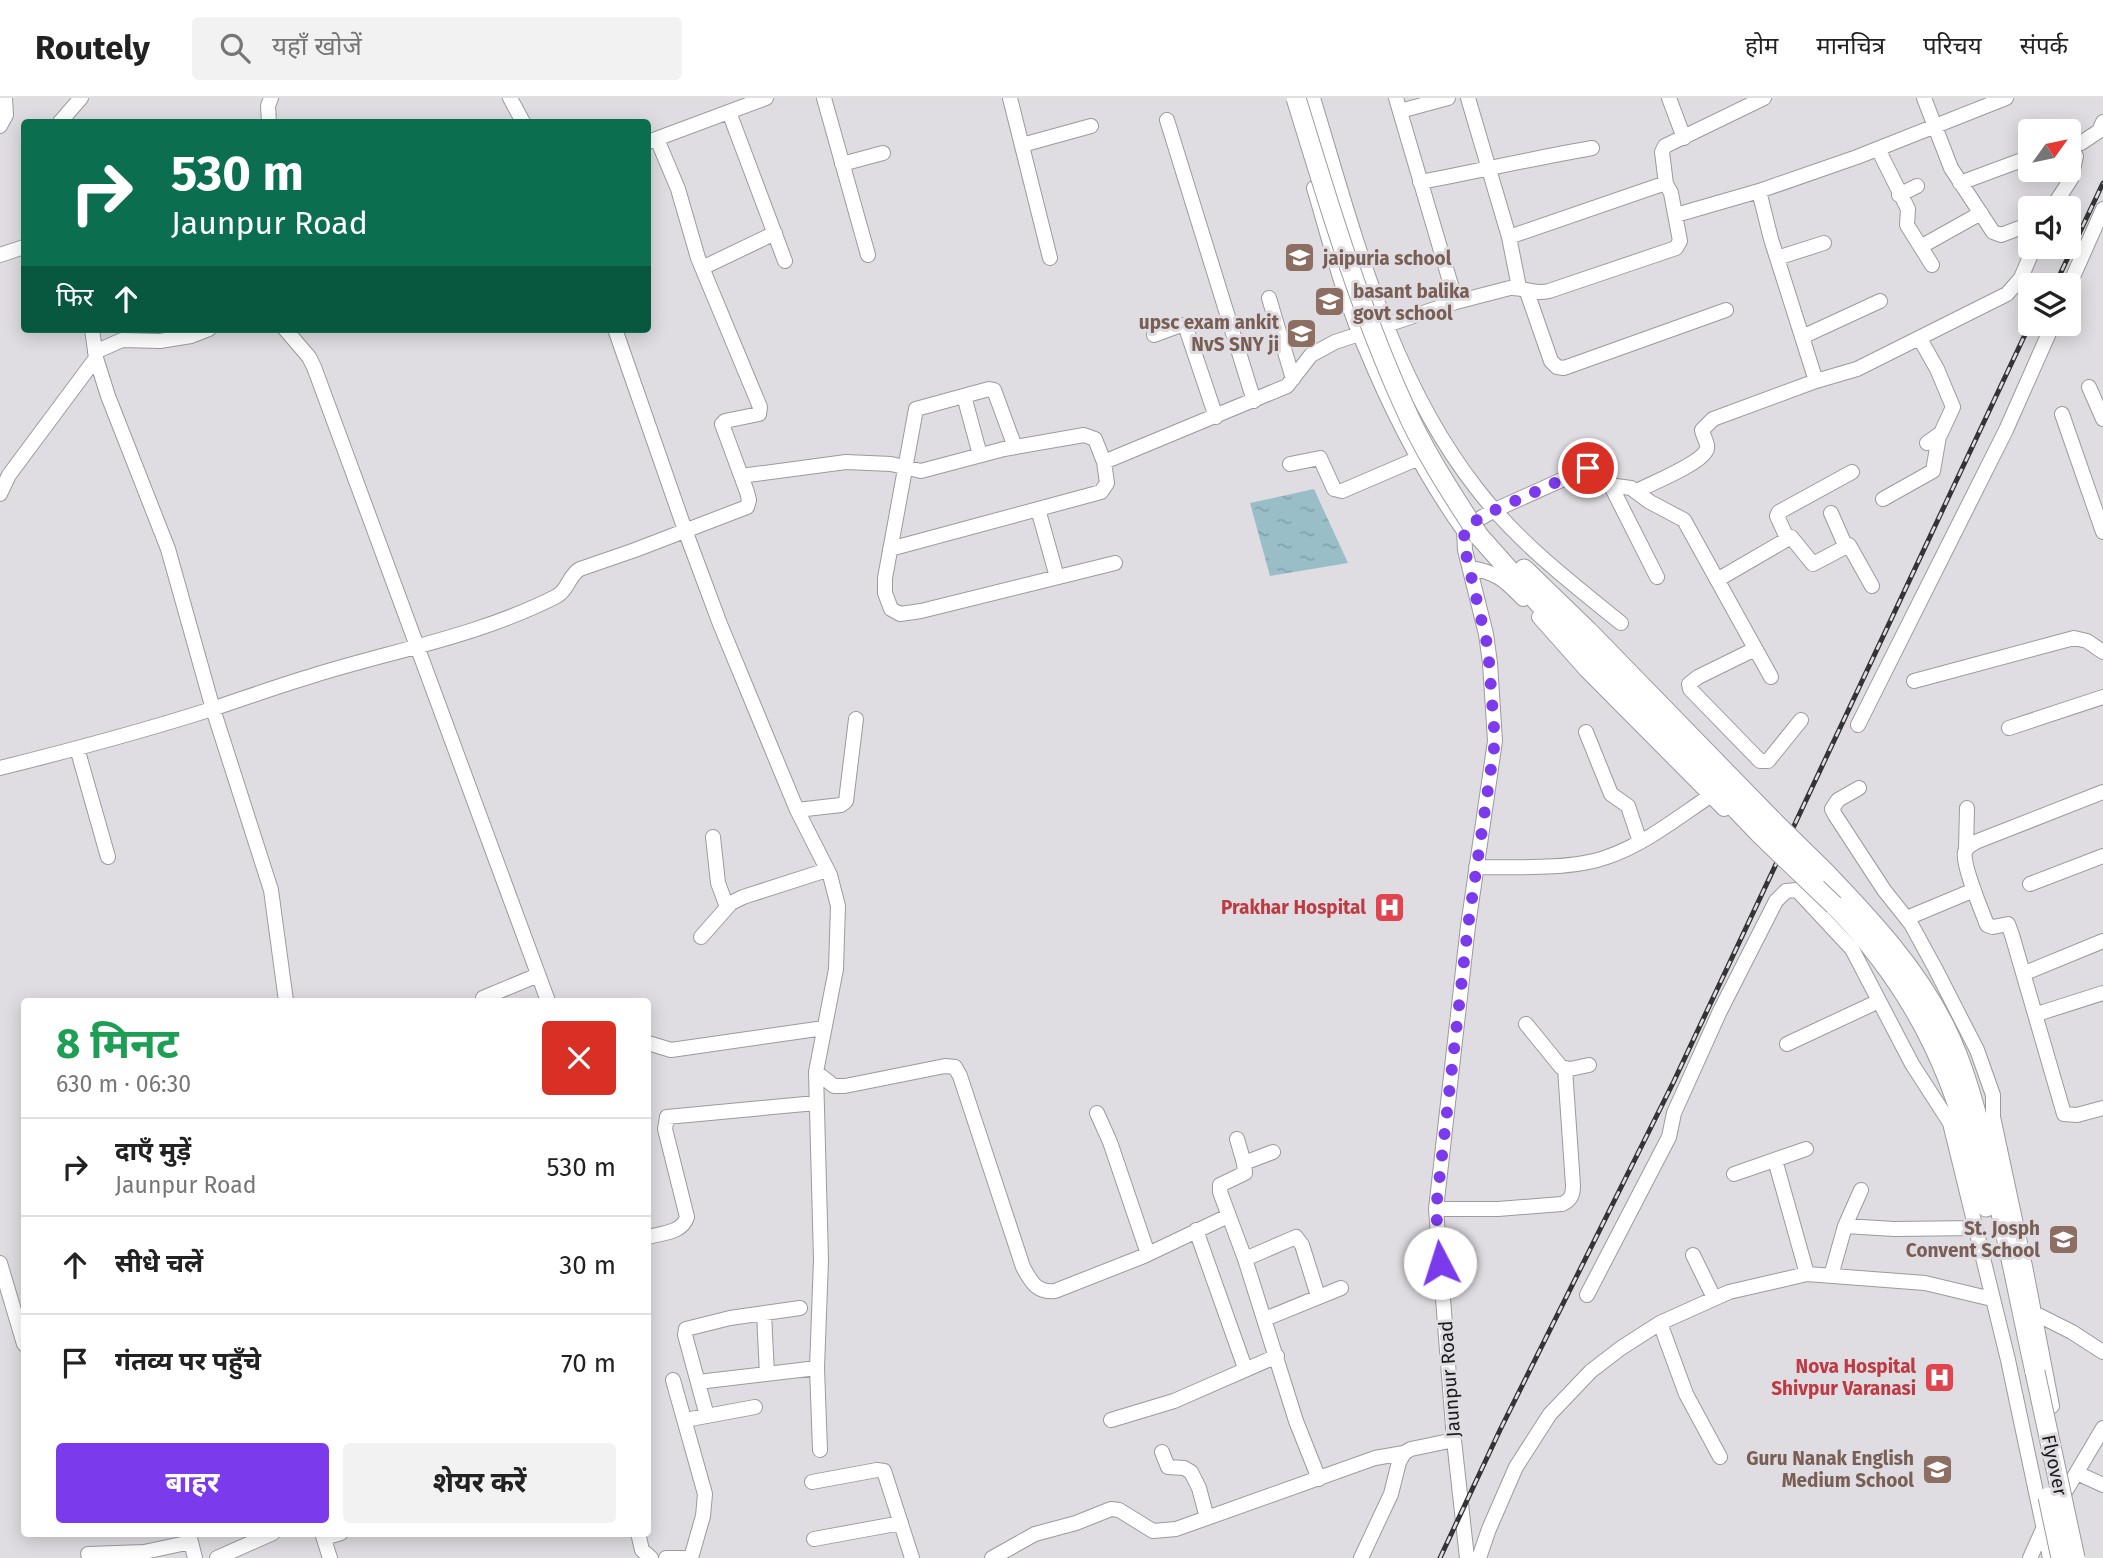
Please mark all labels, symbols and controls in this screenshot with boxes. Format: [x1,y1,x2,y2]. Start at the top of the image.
search box [192,17,682,80]
text: Routely [35,28,150,68]
icon: search [216,29,254,67]
text: यहाँ खोजें [272,31,362,62]
text: होम [1745,32,1778,60]
text: मानचित्र [1816,32,1885,60]
text: परिचय [1923,32,1982,60]
text: संपर्क [2020,32,2068,60]
north arrow [2018,119,2081,182]
map controls [2018,119,2081,336]
text: 530 m [171,144,304,203]
icon: right [56,147,147,238]
button: sound [2018,196,2081,259]
text: Jaunpur Road [171,204,368,242]
school or university icon: jaipuria school [1283,241,1317,275]
place label: jaipuria school [1322,247,1452,270]
button: layers [2018,273,2081,336]
icon: ahead [107,280,145,318]
place label: basant balika govt school [1353,280,1470,325]
text: फिर [56,282,93,313]
school or university icon: basant balika govt school [1313,285,1347,319]
place label: upsc exam ankit NvS SNY ji [1139,311,1280,356]
school or university icon: upsc exam ankit NvS SNY ji [1285,316,1319,350]
pin [1558,438,1618,498]
icon: arrive [1569,449,1607,487]
hospital icon: Prakhar Hospital [1372,890,1406,924]
place label: Prakhar Hospital [1221,896,1366,919]
text: 8 मिनट [56,1019,179,1069]
button: close [542,1021,616,1095]
text: 630 m · 06:30 [56,1070,191,1098]
text: दाएँ मुड़ें [115,1136,191,1167]
icon: right [56,1148,94,1186]
text: 530 m [547,1152,616,1183]
text: Jaunpur Road [115,1171,256,1199]
place label: St. Josph Convent School [1906,1217,2040,1262]
school or university icon: St. Josph Convent School [2046,1222,2080,1256]
position arrow [1403,1226,1477,1300]
icon: ahead [56,1246,94,1284]
text: सीधे चलें [115,1248,203,1279]
text: 30 m [559,1250,616,1281]
street label: Jaunpur Road [1434,1320,1465,1438]
icon: arrive [56,1344,94,1382]
text: गंतव्य पर पहुँचे [115,1346,261,1377]
text: 70 m [561,1348,616,1379]
place label: Nova Hospital Shivpur Varanasi [1771,1355,1916,1400]
hospital icon: Nova Hospital Shivpur Varanasi [1922,1360,1956,1394]
street label: Flyover [2037,1432,2072,1498]
button: बाहर [56,1443,329,1523]
button: शेयर करें [343,1443,616,1523]
place label: Guru Nanak English Medium School [1746,1447,1914,1492]
school or university icon: Guru Nanak English Medium School [1920,1452,1954,1486]

